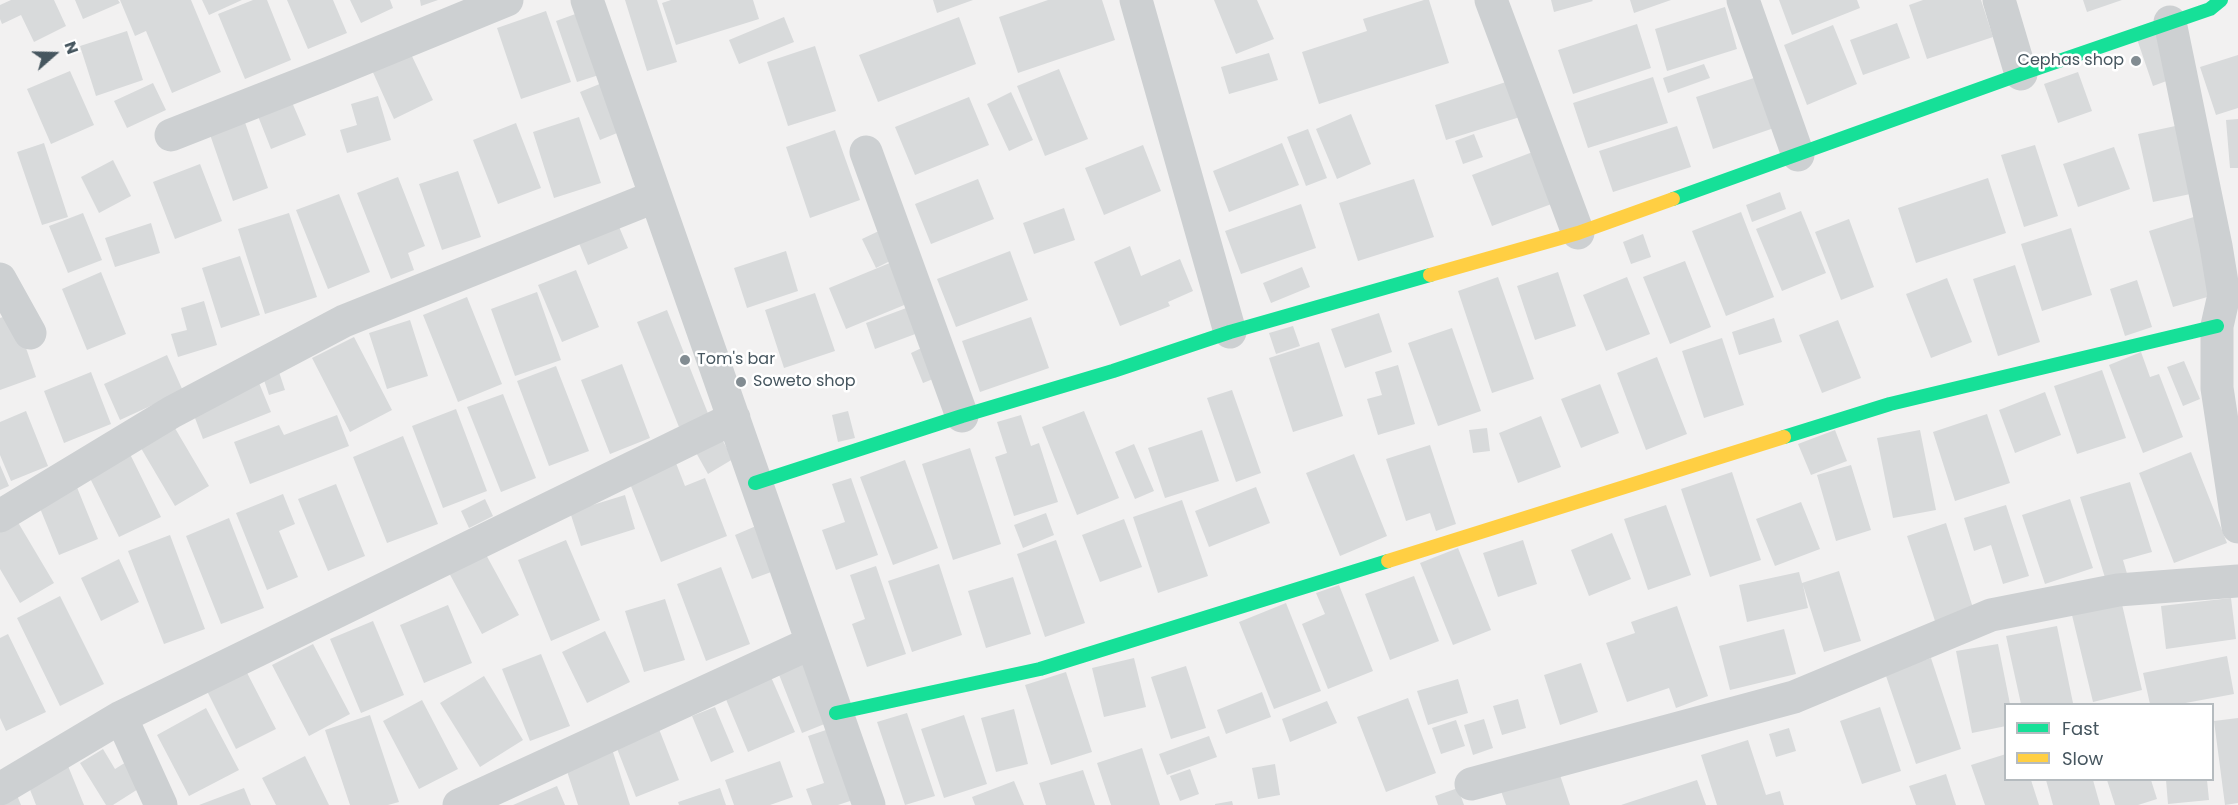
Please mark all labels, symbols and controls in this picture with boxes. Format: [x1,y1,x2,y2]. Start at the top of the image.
north arrow [24,24,84,84]
text: N [59,38,84,57]
place label: Cephas shop [2018,51,2124,71]
marker: Cephas shop [2129,54,2143,68]
place label: Tom's bar [697,350,775,370]
marker: Tom's bar [678,353,692,367]
place label: Soweto shop [753,372,856,392]
marker: Soweto shop [734,375,748,389]
legend [2004,703,2214,781]
text: Fast [2062,716,2099,741]
text: Slow [2062,746,2103,771]

